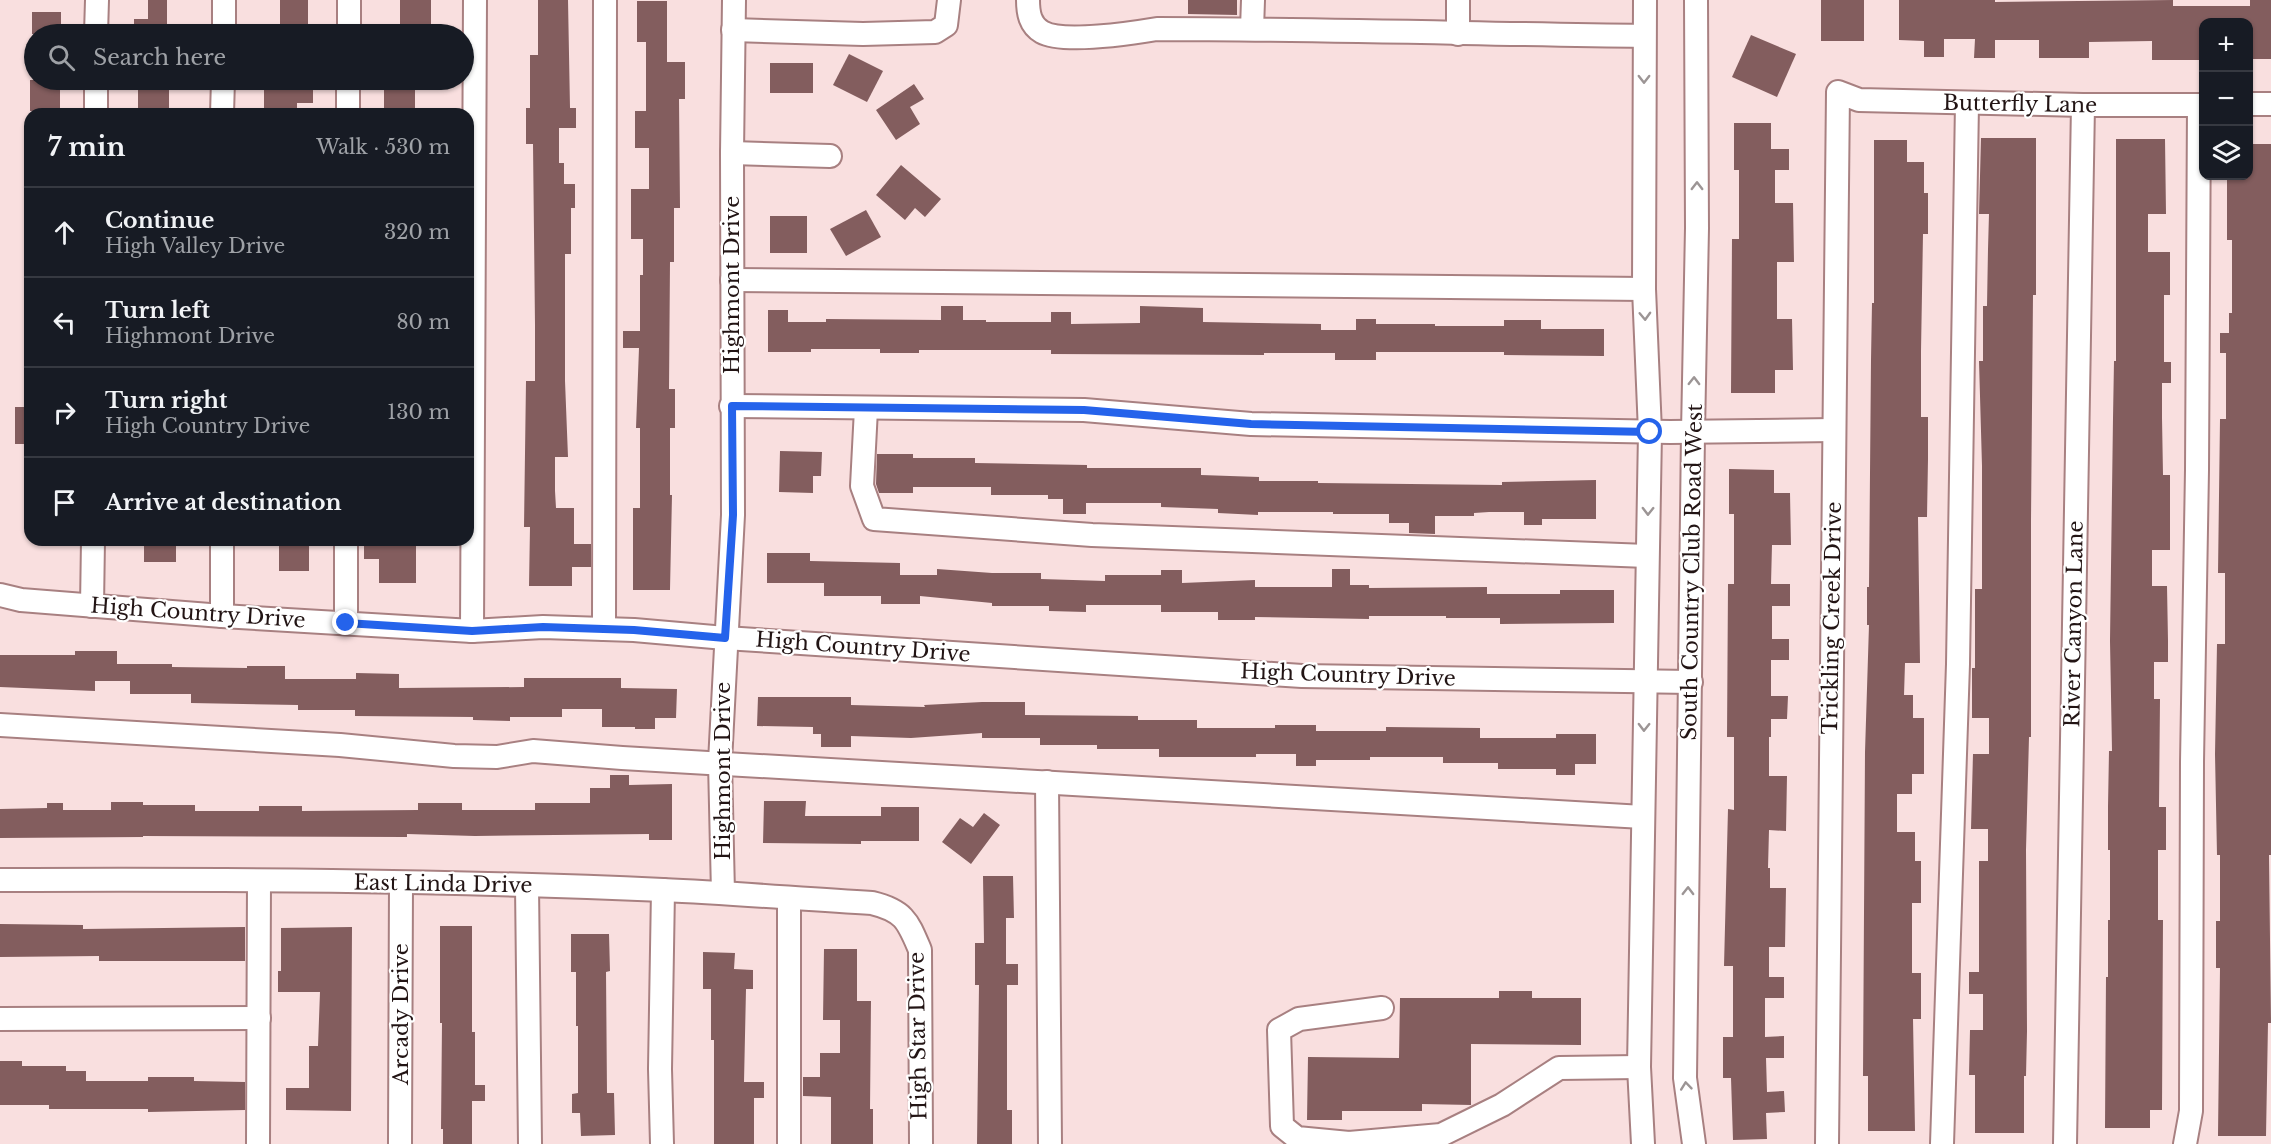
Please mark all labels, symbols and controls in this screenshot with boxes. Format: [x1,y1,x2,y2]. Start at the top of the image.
map controls [2199,18,2253,180]
button: + [2199,18,2253,72]
search box [24,24,474,90]
icon: search [45,41,78,74]
text: Search here [93,44,226,71]
button: − [2199,72,2253,126]
one-way arrow [1638,75,1650,84]
street label: Butterfly Lane [1943,90,2097,118]
button: layers [2199,126,2253,180]
text: 7 min [48,131,125,163]
text: Walk · 530 m [316,135,450,159]
one-way arrow [1691,182,1703,191]
street label: Highmont Drive [719,196,745,374]
text: Continue [105,207,214,234]
icon: ahead [48,216,81,249]
text: 320 m [384,220,450,244]
text: High Valley Drive [105,234,285,258]
text: Turn left [105,297,210,324]
icon: left [48,306,81,339]
text: 80 m [396,310,450,334]
one-way arrow [1639,312,1651,321]
text: Highmont Drive [105,324,275,348]
one-way arrow [1688,377,1700,386]
text: Turn right [105,387,227,414]
icon: right [48,396,81,429]
text: 130 m [387,400,450,424]
street label: South Country Club Road West [1676,403,1708,741]
text: High Country Drive [105,414,310,438]
route start [1636,418,1662,444]
icon: arrive [48,486,81,519]
text: Arrive at destination [105,489,342,516]
street label: Trickling Creek Drive [1817,501,1847,735]
one-way arrow [1642,507,1654,516]
street label: River Canyon Lane [2059,520,2089,728]
street label: High Country Drive [90,593,306,633]
route end [332,609,358,635]
street label: High Country Drive [755,627,971,667]
street label: High Country Drive [1240,658,1456,692]
street label: Highmont Drive [710,682,736,860]
one-way arrow [1638,723,1650,732]
street label: East Linda Drive [353,869,533,899]
one-way arrow [1682,887,1694,896]
street label: Arcady Drive [388,943,414,1086]
street label: High Star Drive [904,952,932,1120]
one-way arrow [1681,1081,1693,1091]

